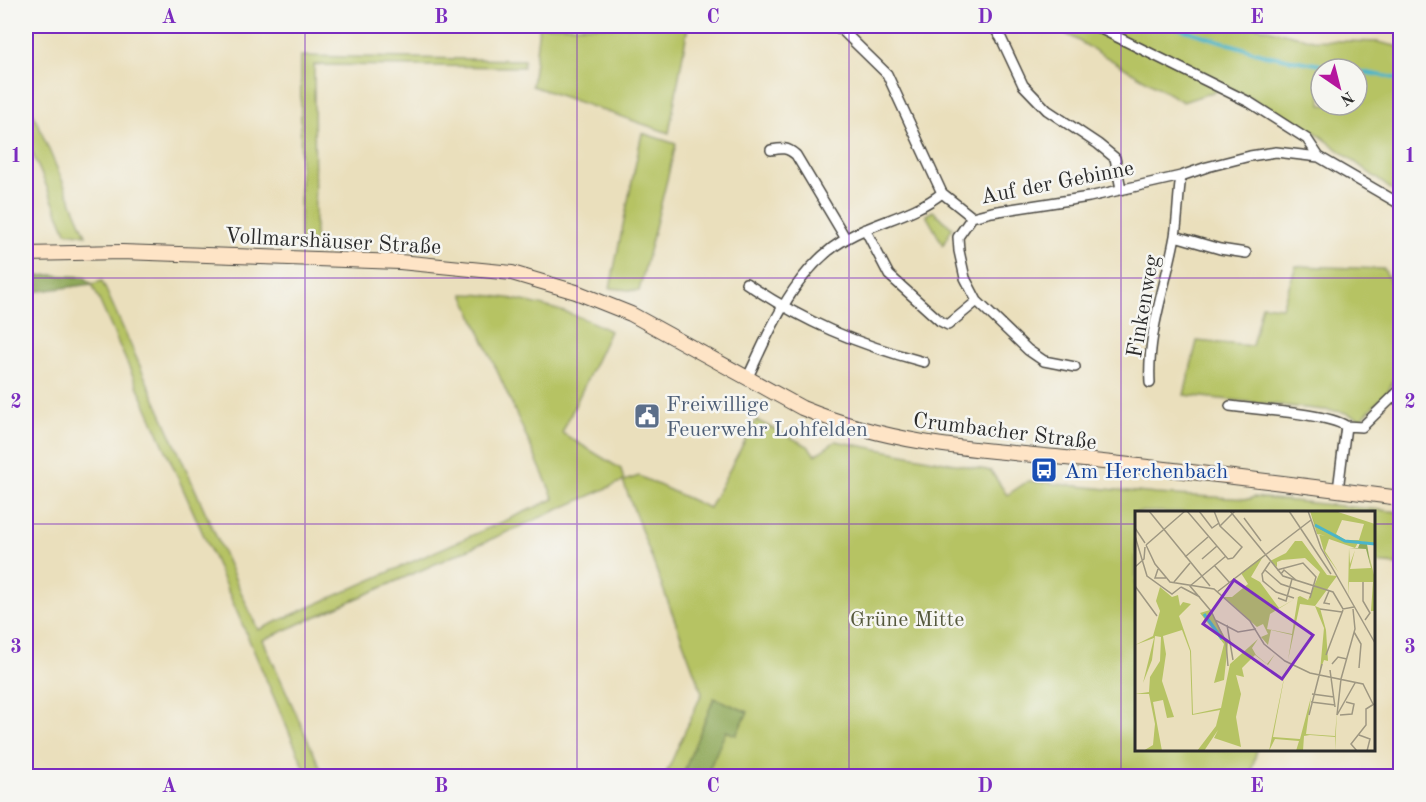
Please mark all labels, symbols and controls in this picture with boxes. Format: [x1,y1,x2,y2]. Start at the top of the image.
text: A [161,8,177,28]
text: B [434,8,448,28]
text: C [706,8,720,28]
text: D [977,8,993,28]
text: E [1250,8,1264,28]
north arrow [1309,57,1369,117]
text: N [1336,88,1356,108]
text: 1 [10,147,22,167]
text: 1 [1404,147,1416,167]
street label: Auf der Gebinne [979,157,1136,209]
street label: Vollmarshäuser Straße [224,225,442,259]
street label: Finkenweg [1124,253,1164,360]
text: 2 [10,393,22,413]
text: 2 [1404,393,1416,413]
place label: Freiwillige Feuerwehr Lohfelden [666,394,868,441]
public building icon: Freiwillige Feuerwehr Lohfelden [632,401,662,431]
street label: Crumbacher Straße [912,410,1098,454]
bus stop icon: Am Herchenbach [1029,455,1059,485]
place label: Am Herchenbach [1064,461,1228,483]
inset map [1135,511,1375,751]
park label: Grüne Mitte [850,609,964,631]
text: 3 [10,638,22,658]
text: 3 [1404,638,1416,658]
text: A [161,777,177,797]
text: B [434,777,448,797]
text: C [706,777,720,797]
text: D [977,777,993,797]
text: E [1250,777,1264,797]

